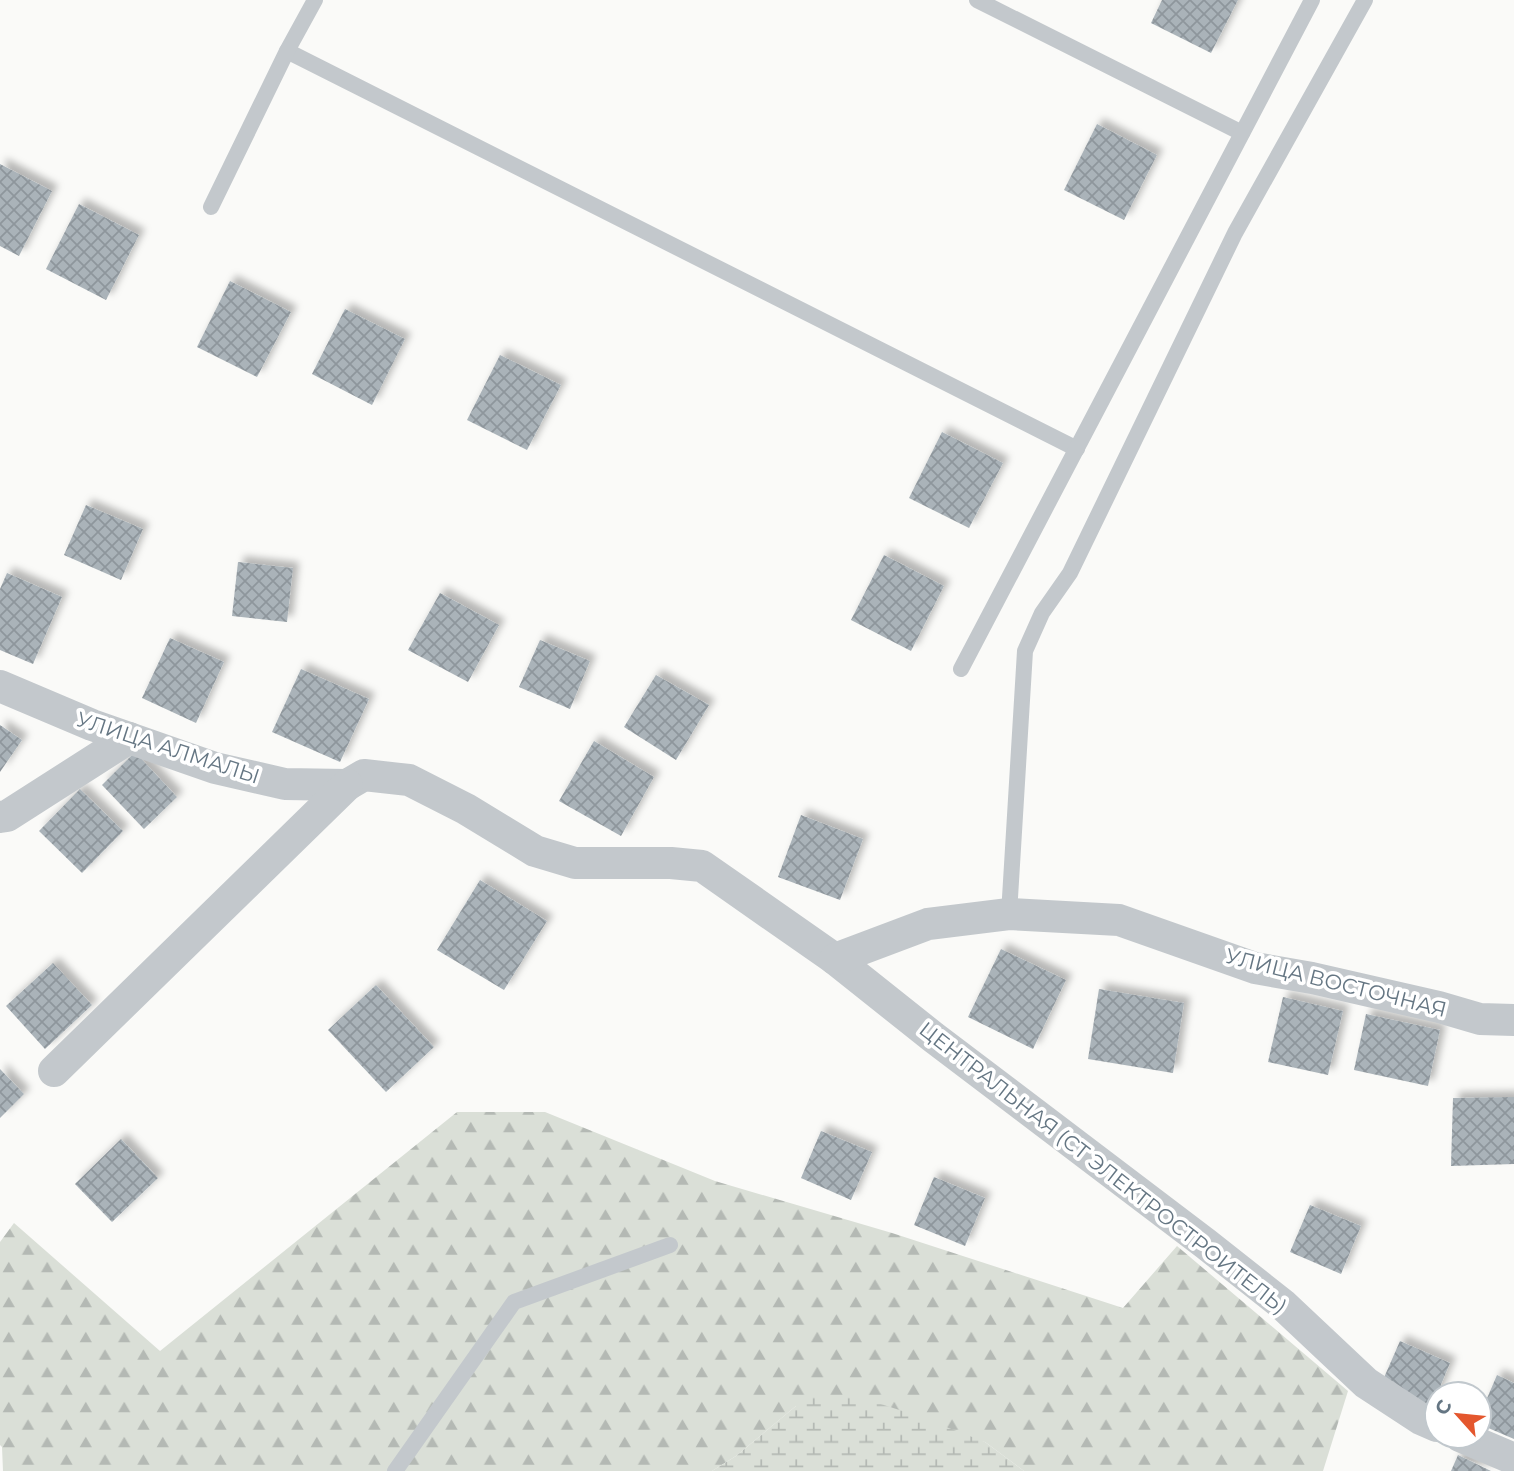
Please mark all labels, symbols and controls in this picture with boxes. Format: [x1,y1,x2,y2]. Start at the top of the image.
street label: УЛИЦА АЛМАЛЫ [73,706,263,789]
street label: УЛИЦА ВОСТОЧНАЯ [1223,943,1449,1022]
street label: ЦЕНТРАЛЬНАЯ (СТ ЭЛЕКТРОСТРОИТЕЛЬ) [915,1016,1292,1319]
north arrow [1423,1380,1493,1450]
text: С [1430,1396,1457,1419]

